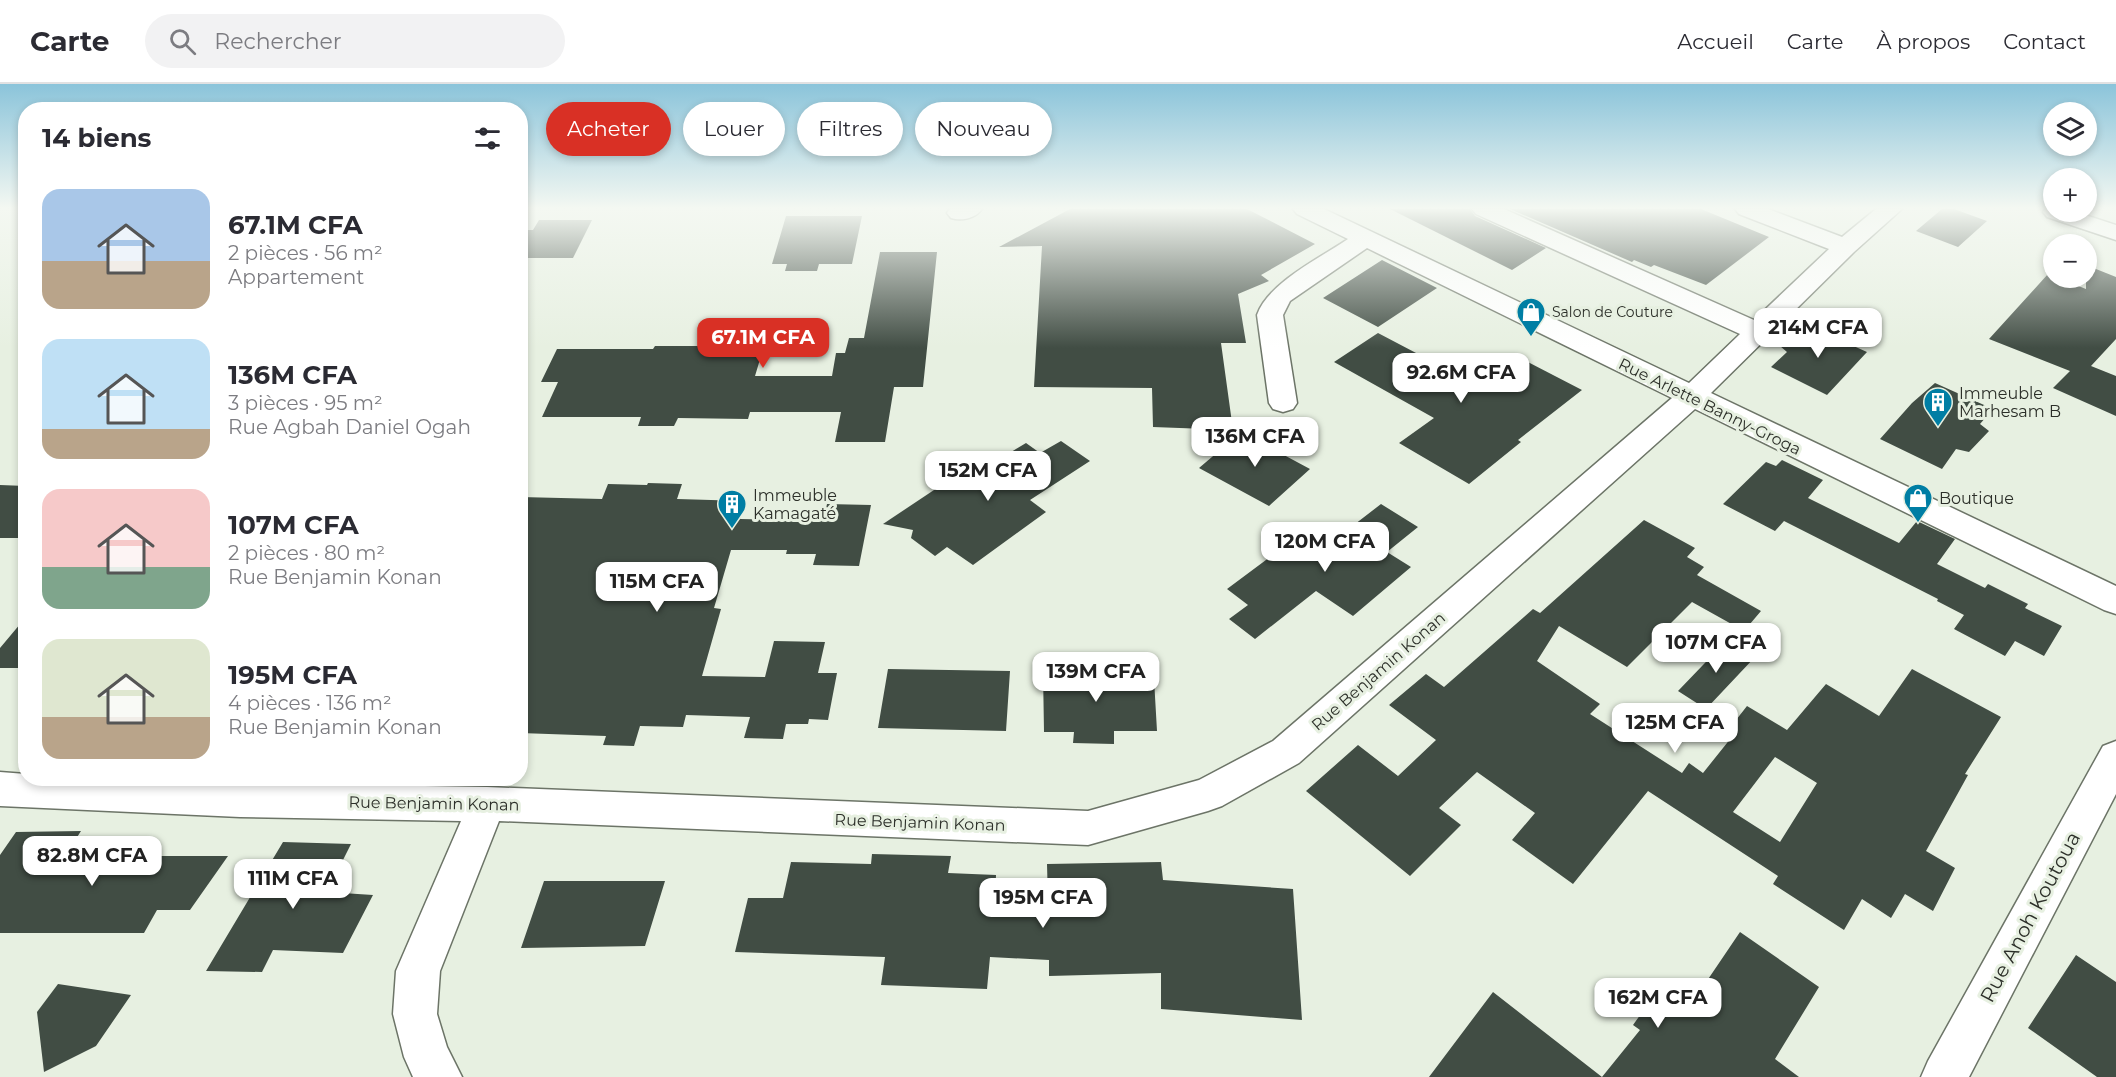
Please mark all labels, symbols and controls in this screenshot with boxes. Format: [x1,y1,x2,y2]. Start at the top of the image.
search box [145,14,565,68]
text: Carte [30,24,109,58]
icon: search [166,25,199,58]
text: Rechercher [214,28,342,55]
text: Accueil [1677,29,1754,54]
text: Carte [1787,29,1843,54]
text: À propos [1876,29,1970,54]
text: Contact [2003,29,2086,54]
chip: Acheter [546,102,671,156]
chip: Louer [683,102,785,156]
chip: Filtres [797,102,903,156]
chip: Nouveau [915,102,1052,156]
map controls [2043,102,2097,288]
button: layers [2043,102,2097,156]
text: 14 biens [42,122,151,154]
icon: filters [471,122,504,155]
button: + [2043,168,2097,222]
text: 67.1M CFA [228,209,363,241]
icon: home [90,213,162,285]
button: − [2043,234,2097,288]
text: 2 pièces · 56 m² [228,241,383,265]
text: Appartement [228,265,364,289]
shop icon: Salon de Couture [1515,296,1547,338]
place label: Salon de Couture [1552,303,1673,321]
pin: 214M CFA [1756,308,1880,359]
text: 214M CFA [1768,315,1868,339]
pin: 67.1M CFA [694,318,832,369]
text: 67.1M CFA [711,325,815,349]
pin: 92.6M CFA [1392,353,1530,404]
street label: Rue Arlette Banny-Groga [1615,354,1804,459]
text: 136M CFA [228,359,357,391]
text: 92.6M CFA [1406,360,1516,384]
icon: home [90,363,162,435]
place label: Immeuble Marhesam B [1959,384,2061,421]
building icon: Immeuble Marhesam B [1922,386,1954,428]
text: 3 pièces · 95 m² [228,391,383,415]
text: Rue Agbah Daniel Ogah [228,415,471,439]
pin: 136M CFA [1193,417,1317,468]
text: 136M CFA [1205,424,1305,448]
pin: 152M CFA [926,451,1050,502]
text: 152M CFA [939,458,1037,482]
shop icon: Boutique [1902,482,1934,524]
place label: Immeuble Kamagaté [753,486,837,523]
building icon: Immeuble Kamagaté [716,488,748,530]
place label: Boutique [1939,489,2014,508]
text: 107M CFA [228,509,359,541]
icon: home [90,513,162,585]
pin: 120M CFA [1263,522,1387,573]
text: 120M CFA [1275,529,1375,553]
text: 2 pièces · 80 m² [228,541,385,565]
pin: 115M CFA [595,562,719,613]
text: Rue Benjamin Konan [228,565,442,589]
text: 115M CFA [610,569,704,593]
street label: Rue Benjamin Konan [1308,608,1449,735]
pin: 107M CFA [1654,623,1778,674]
text: 107M CFA [1666,630,1766,654]
pin: 139M CFA [1034,652,1158,703]
text: 195M CFA [228,659,357,691]
text: 139M CFA [1046,659,1146,683]
icon: home [90,663,162,735]
text: 4 pièces · 136 m² [228,691,392,715]
pin: 125M CFA [1613,703,1737,754]
text: 125M CFA [1626,710,1724,734]
text: Rue Benjamin Konan [228,715,442,739]
street label: Rue Benjamin Konan [348,793,520,814]
street label: Rue Benjamin Konan [834,810,1006,835]
street label: Rue Anoh Koutoua [1975,828,2085,1006]
pin: 82.8M CFA [23,836,161,887]
text: 82.8M CFA [37,843,147,867]
pin: 111M CFA [231,859,355,910]
text: 111M CFA [248,866,338,890]
pin: 195M CFA [981,878,1105,929]
text: 195M CFA [993,885,1093,909]
pin: 162M CFA [1596,978,1720,1029]
text: 162M CFA [1608,985,1708,1009]

